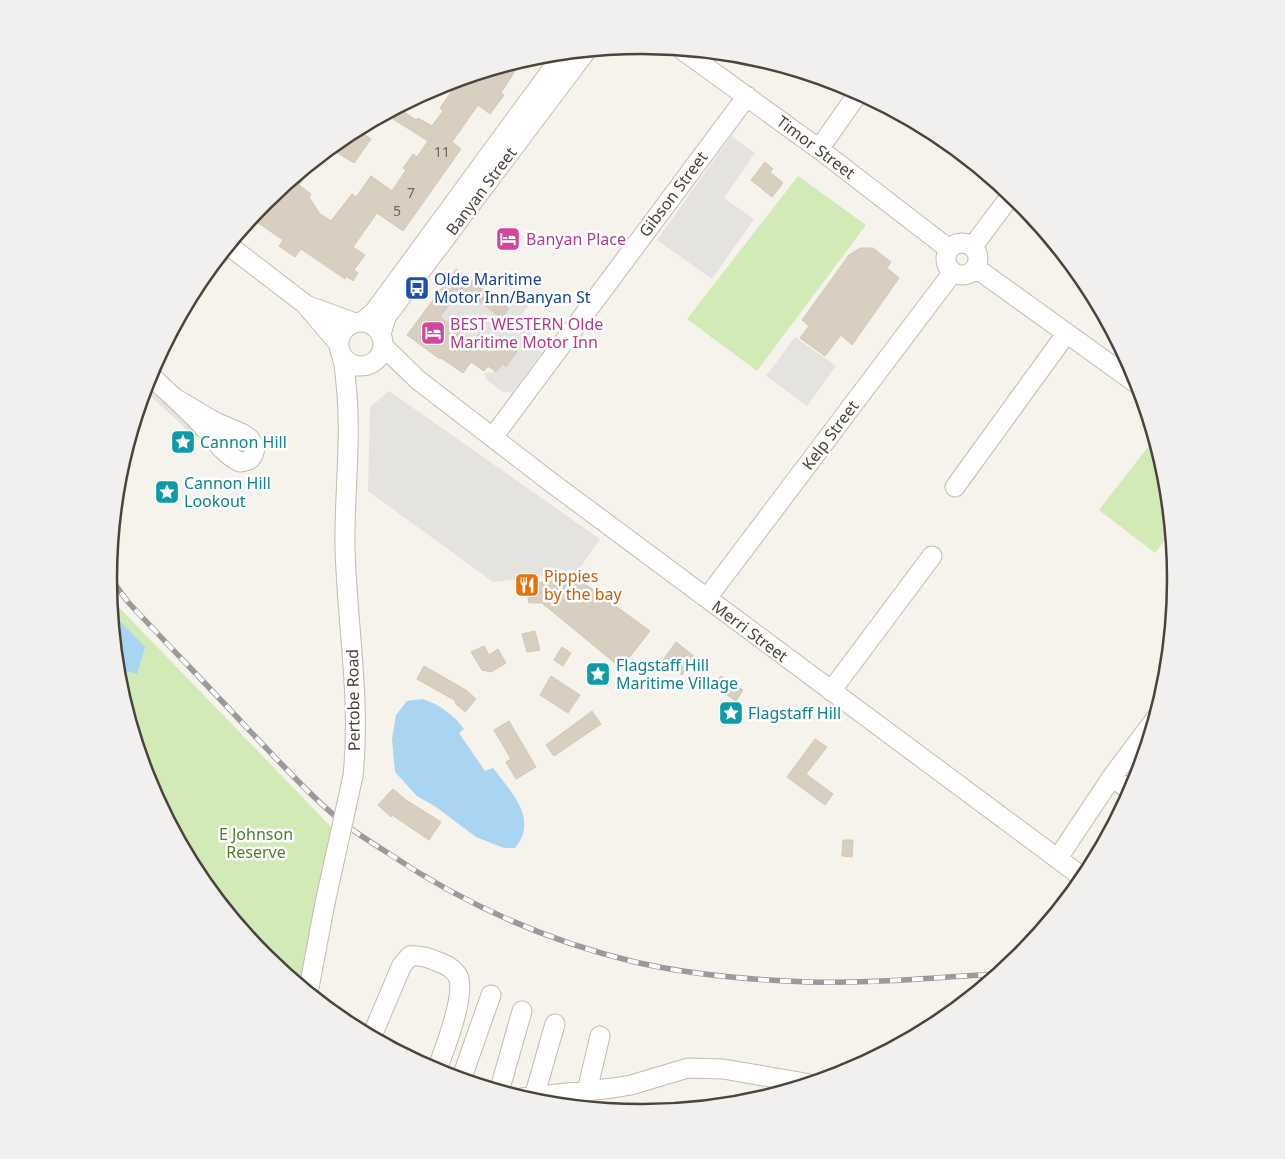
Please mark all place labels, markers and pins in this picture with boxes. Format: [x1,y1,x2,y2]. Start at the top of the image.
hotel icon: Banyan Place [495,226,521,252]
place label: Banyan Place [526,228,626,250]
place label: Olde Maritime Motor Inn/Banyan St [434,268,591,308]
bus stop icon: Olde Maritime Motor Inn/Banyan St [404,275,430,301]
place label: BEST WESTERN Olde Maritime Motor Inn [450,313,603,353]
hotel icon: BEST WESTERN Olde Maritime Motor Inn [420,320,446,346]
place icon: Cannon Hill [170,429,196,455]
place label: Cannon Hill [200,431,287,453]
place label: Cannon Hill Lookout [184,472,271,512]
place icon: Cannon Hill Lookout [154,479,180,505]
place label: Pippies by the bay [544,565,623,605]
restaurant icon: Pippies by the bay [514,572,540,598]
place label: Flagstaff Hill Maritime Village [616,654,738,694]
place icon: Flagstaff Hill Maritime Village [585,661,611,687]
place icon: Flagstaff Hill [718,700,744,726]
place label: Flagstaff Hill [748,702,841,724]

